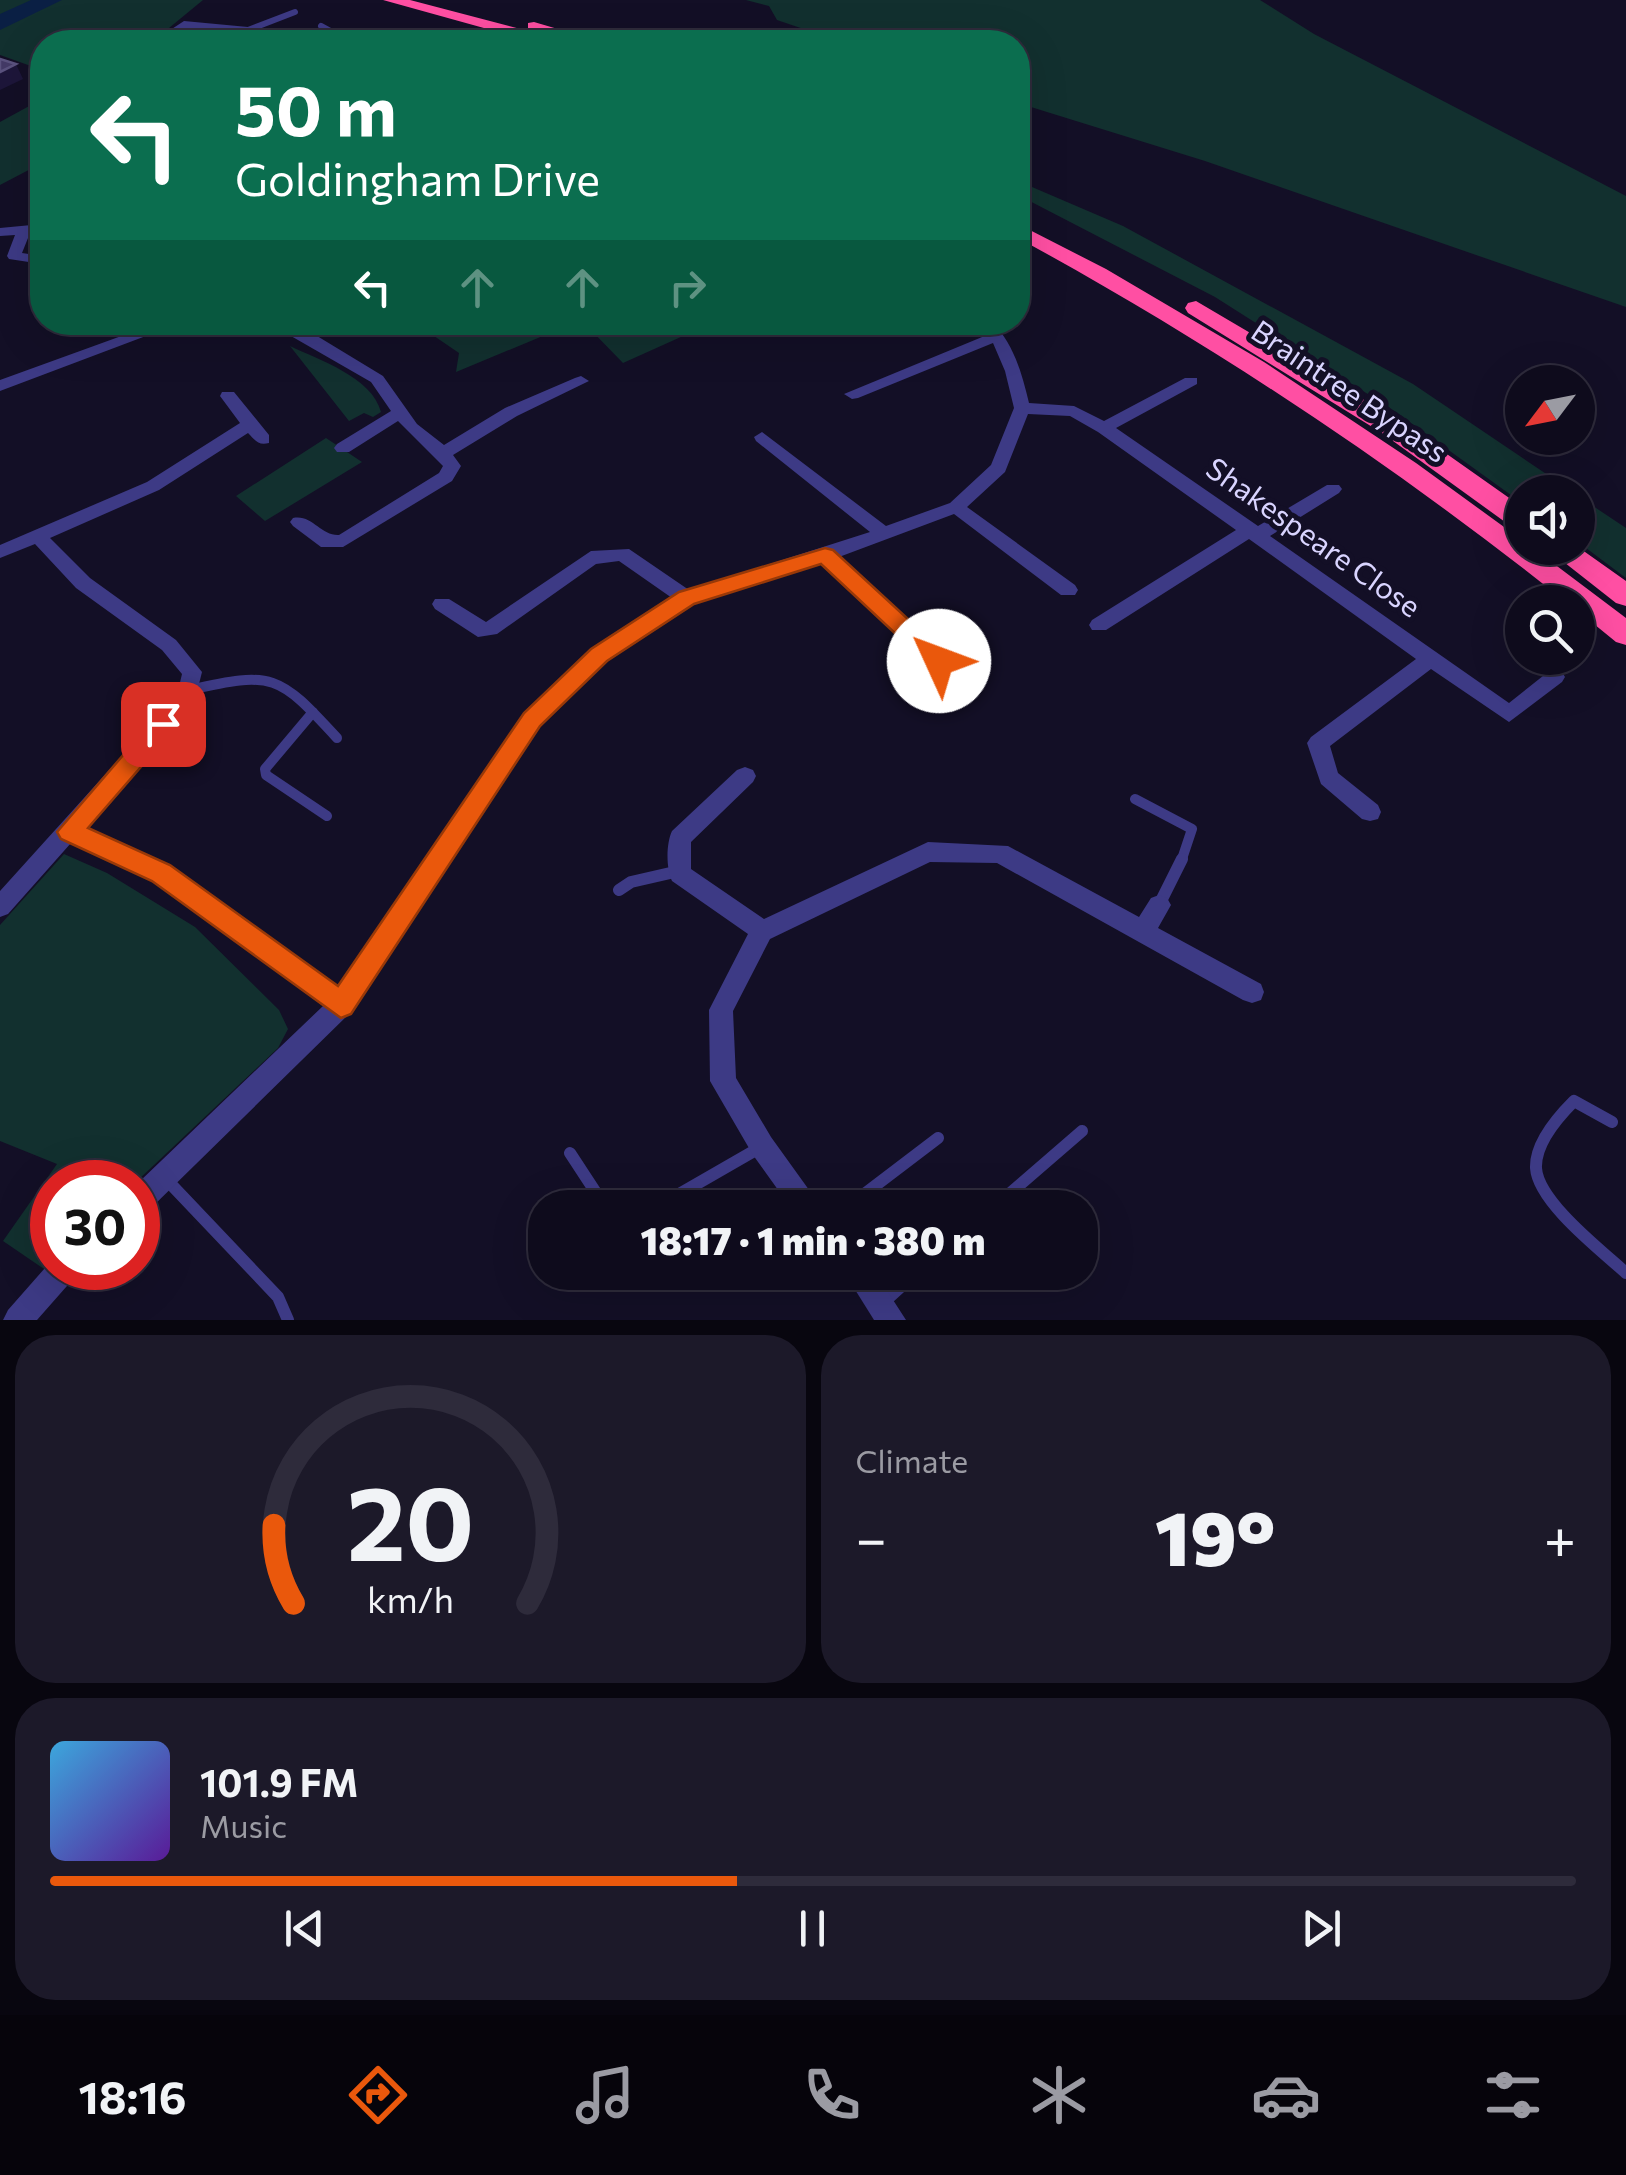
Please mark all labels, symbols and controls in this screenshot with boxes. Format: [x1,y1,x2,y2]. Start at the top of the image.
text: 50 m [235,65,397,150]
icon: left [70,70,200,200]
text: Goldingham Drive [235,150,600,205]
icon: left [345,260,400,315]
icon: ahead [450,260,505,315]
icon: ahead [555,260,610,315]
icon: right [660,260,715,315]
street label: Braintree Bypass [1245,311,1455,469]
north arrow [1505,365,1595,455]
map controls [1505,365,1595,675]
street label: Shakespeare Close [1200,448,1429,624]
button: sound [1505,475,1595,565]
button: search [1505,585,1595,675]
position arrow [887,609,991,713]
pin [121,682,206,767]
icon: arrive [136,697,191,752]
speed limit sign: 30 [30,1160,160,1290]
text: 18:17 · 1 min · 380 m [641,1216,985,1263]
text: Climate [856,1440,968,1480]
text: 20 [346,1455,474,1582]
text: 19° [1155,1490,1275,1581]
text: − [856,1503,887,1570]
text: + [1544,1503,1576,1570]
text: km/h [367,1577,454,1620]
text: 101.9 FM [200,1758,358,1805]
text: Music [200,1805,287,1845]
icon: previous [277,1901,332,1956]
icon: pause [785,1901,840,1956]
icon: next [1294,1901,1349,1956]
icon: directions [343,2060,413,2130]
icon: music [570,2060,640,2130]
icon: phone [797,2060,867,2130]
icon: climate [1024,2060,1094,2130]
icon: car [1251,2060,1321,2130]
icon: filters [1478,2060,1548,2130]
text: 18:16 [78,2068,187,2123]

